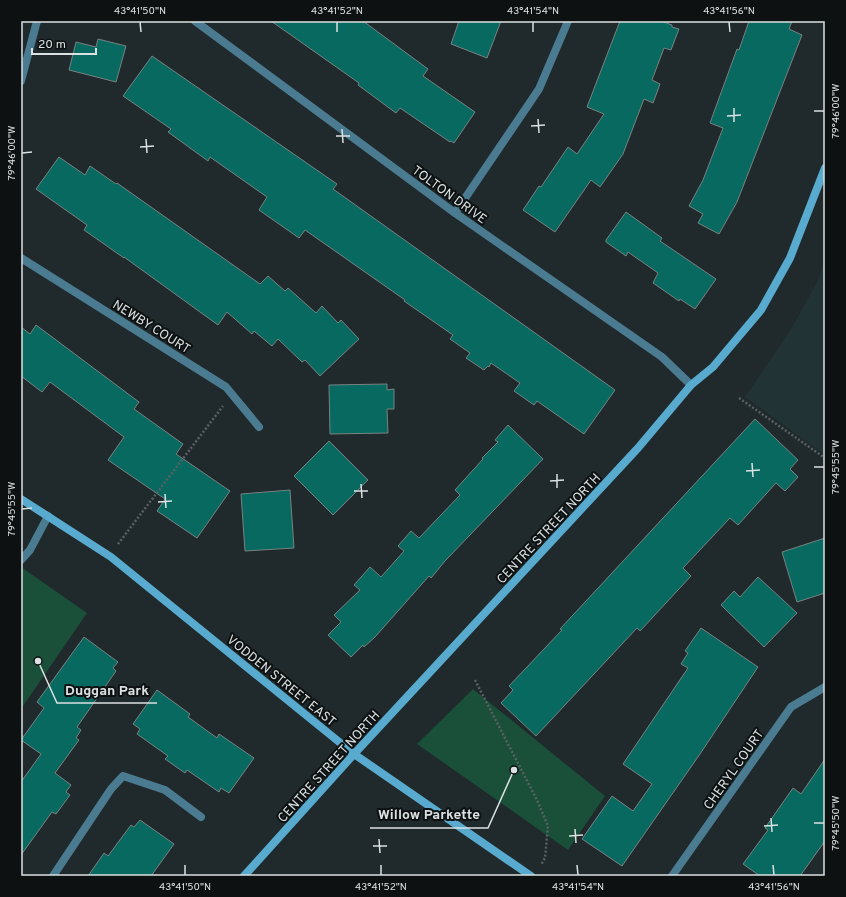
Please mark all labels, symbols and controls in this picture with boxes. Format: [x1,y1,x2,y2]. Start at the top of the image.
text: 43°41'50"N [114,5,166,18]
text: 43°41'52"N [311,5,363,18]
text: 43°41'54"N [507,5,559,18]
text: 43°41'56"N [703,5,755,18]
scale bar [32,30,96,56]
text: 20 m [38,37,66,53]
text: 79°46'00"W [830,84,843,138]
text: 79°46'00"W [6,126,19,180]
street label: TOLTON DRIVE [408,163,489,228]
street label: NEWBY COURT [109,297,193,358]
text: 79°45'55"W [830,440,843,494]
street label: CENTRE STREET NORTH [494,471,605,588]
text: 79°45'55"W [6,482,19,536]
street label: VODDEN STREET EAST [223,633,339,731]
callout: Duggan Park [57,677,157,703]
text: Duggan Park [65,683,149,700]
street label: CENTRE STREET NORTH [275,708,384,827]
street label: CHERYL COURT [701,727,768,813]
text: 79°45'50"W [830,796,843,850]
callout: Willow Parkette [370,802,488,828]
text: Willow Parkette [378,807,480,824]
text: 43°41'50"N [159,881,211,894]
text: 43°41'52"N [355,881,407,894]
text: 43°41'54"N [552,881,604,894]
text: 43°41'56"N [748,881,800,894]

